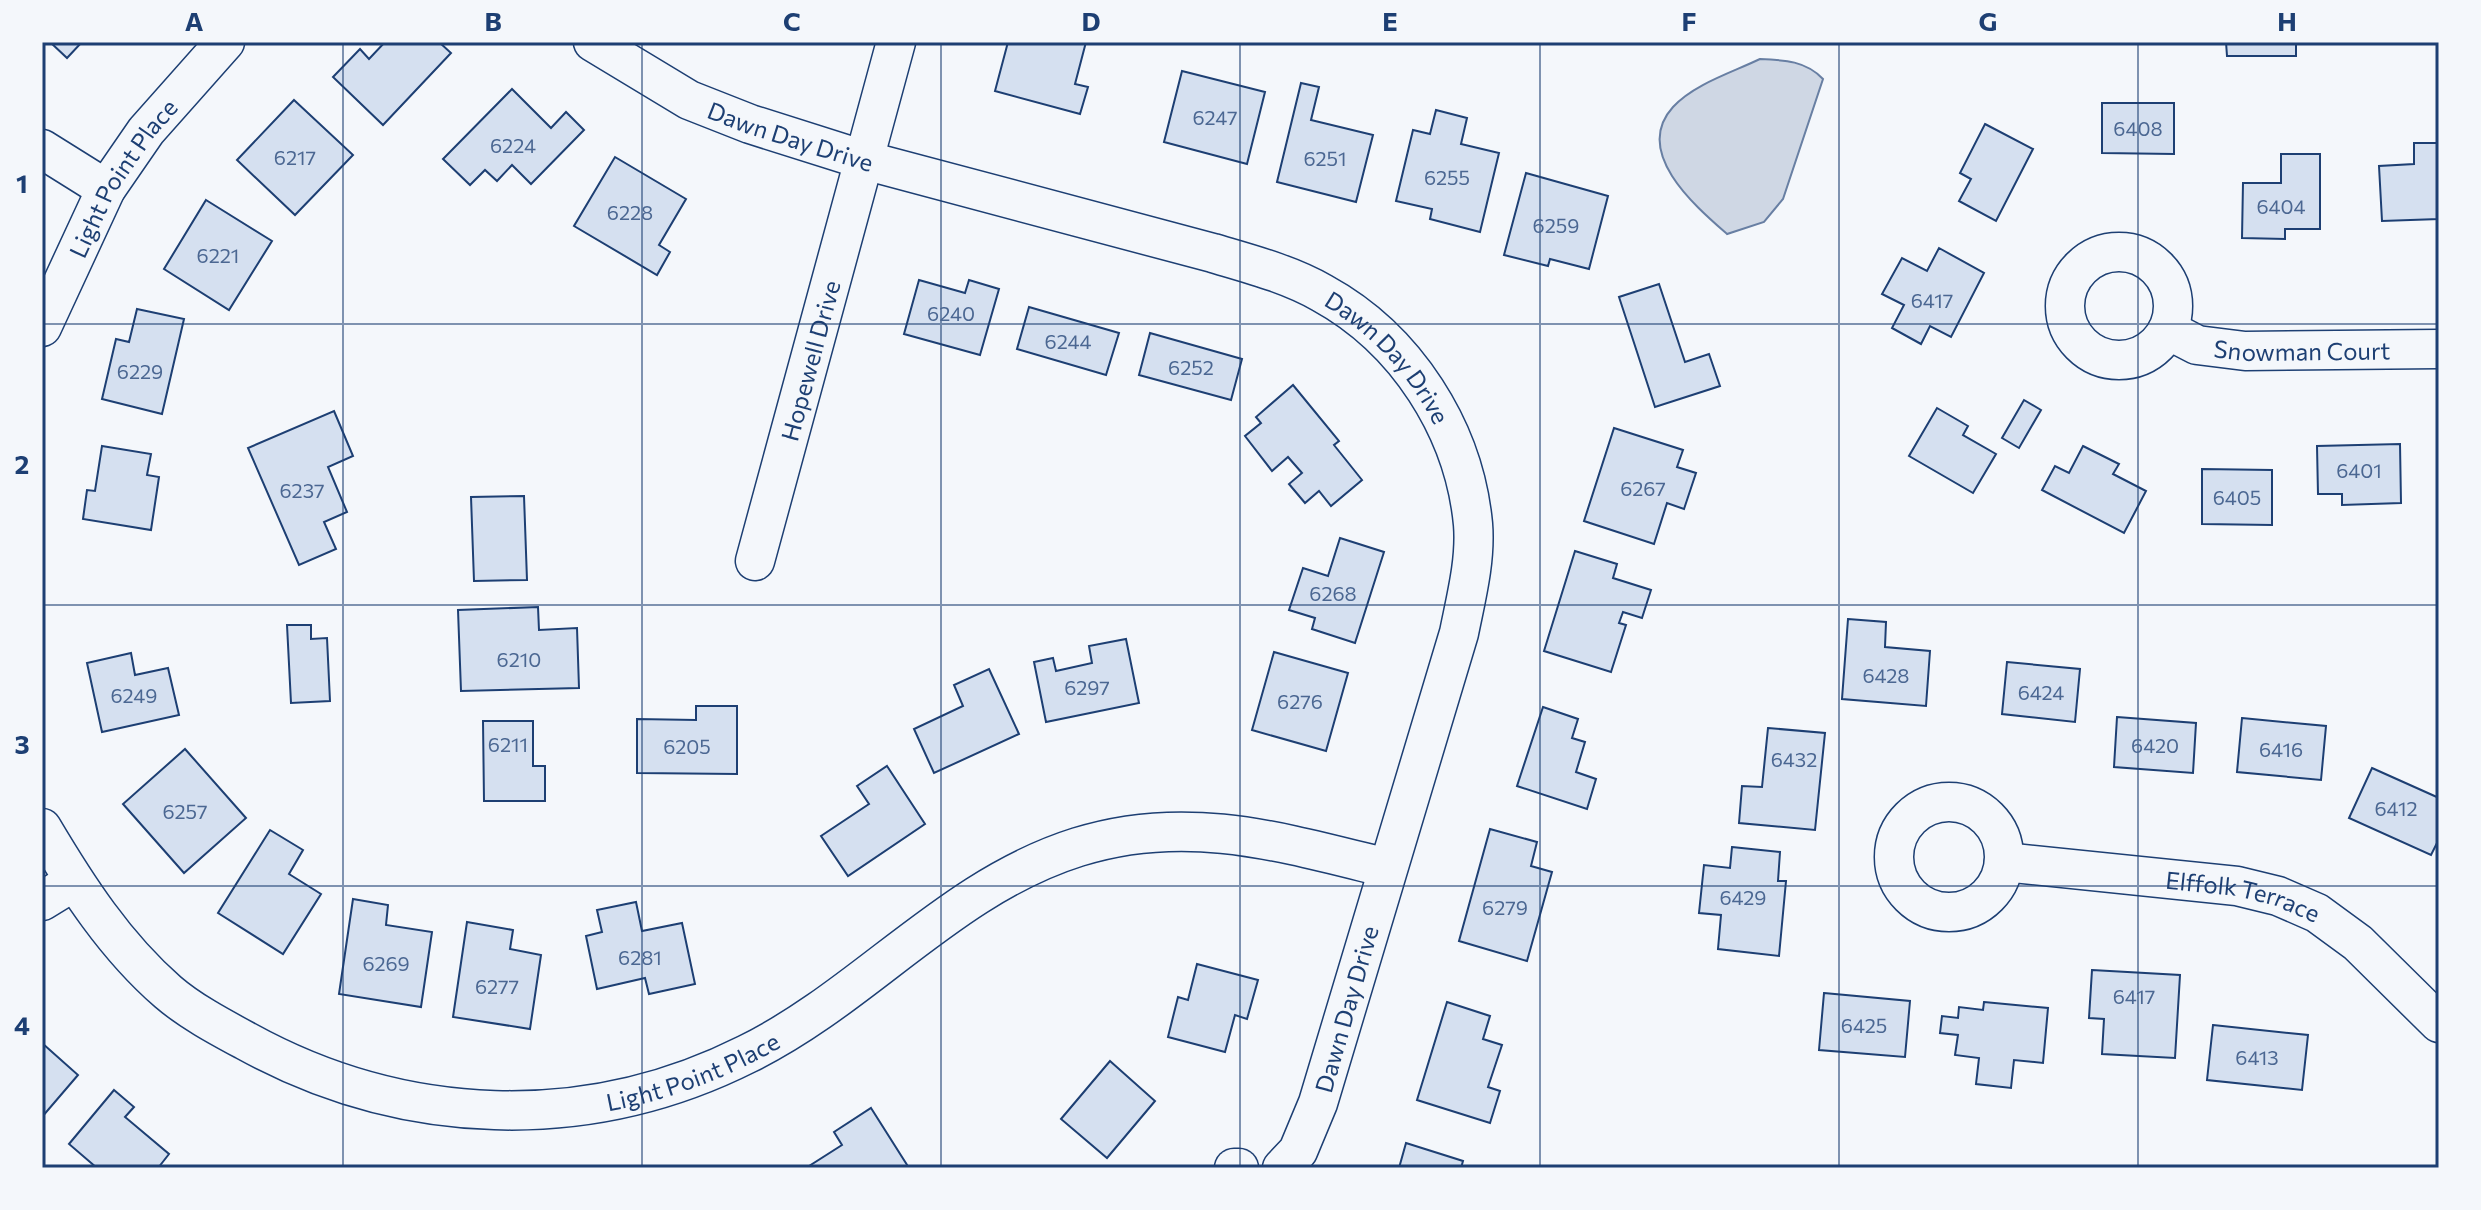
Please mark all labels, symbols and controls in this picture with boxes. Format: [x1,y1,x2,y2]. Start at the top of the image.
text: A [185,5,204,36]
text: B [484,5,502,36]
text: C [783,5,801,36]
text: D [1081,5,1101,36]
text: E [1382,5,1398,36]
text: F [1681,5,1697,36]
text: G [1979,5,1997,36]
text: H [2277,5,2297,36]
street label: Light Point Place [62,92,183,262]
street label: Dawn Day Drive [704,94,876,176]
house number: 6247 [1193,105,1238,129]
house number: 6408 [2113,116,2163,140]
house number: 6224 [490,133,536,157]
house number: 6217 [274,145,316,169]
house number: 6251 [1303,146,1347,170]
house number: 6255 [1424,165,1470,189]
text: 1 [16,167,28,198]
house number: 6404 [2256,194,2306,218]
house number: 6228 [607,200,653,224]
house number: 6259 [1533,213,1579,237]
house number: 6221 [197,243,239,267]
street label: Hopewell Drive [774,277,845,444]
street label: Dawn Day Drive [1320,284,1456,428]
house number: 6417 [1911,288,1953,312]
house number: 6240 [927,301,975,325]
house number: 6244 [1045,329,1091,353]
street label: Snowman Court [2212,333,2391,366]
house number: 6252 [1168,355,1214,379]
house number: 6229 [117,359,163,383]
text: 2 [15,448,29,479]
house number: 6401 [2336,458,2382,482]
house number: 6267 [1620,476,1666,500]
house number: 6237 [279,478,325,502]
house number: 6405 [2213,485,2261,509]
house number: 6268 [1309,581,1357,605]
house number: 6210 [497,647,541,671]
house number: 6428 [1862,663,1910,687]
house number: 6297 [1064,675,1110,699]
house number: 6424 [2018,680,2064,704]
house number: 6249 [111,683,157,707]
house number: 6276 [1277,689,1323,713]
text: 3 [14,728,30,759]
house number: 6211 [488,732,528,756]
house number: 6420 [2131,733,2179,757]
house number: 6205 [663,734,711,758]
house number: 6416 [2259,737,2303,761]
house number: 6432 [1771,747,1817,771]
house number: 6412 [2374,796,2418,820]
house number: 6257 [162,799,208,823]
street label: Elffolk Terrace [2164,864,2325,927]
house number: 6429 [1719,885,1767,909]
house number: 6279 [1482,895,1528,919]
street label: Dawn Day Drive [1308,922,1384,1096]
house number: 6281 [618,945,662,969]
house number: 6269 [362,951,410,975]
house number: 6277 [475,974,519,998]
house number: 6417 [2113,984,2155,1008]
text: 4 [14,1009,30,1040]
house number: 6425 [1841,1013,1887,1037]
street label: Light Point Place [603,1025,784,1116]
house number: 6413 [2235,1045,2279,1069]

